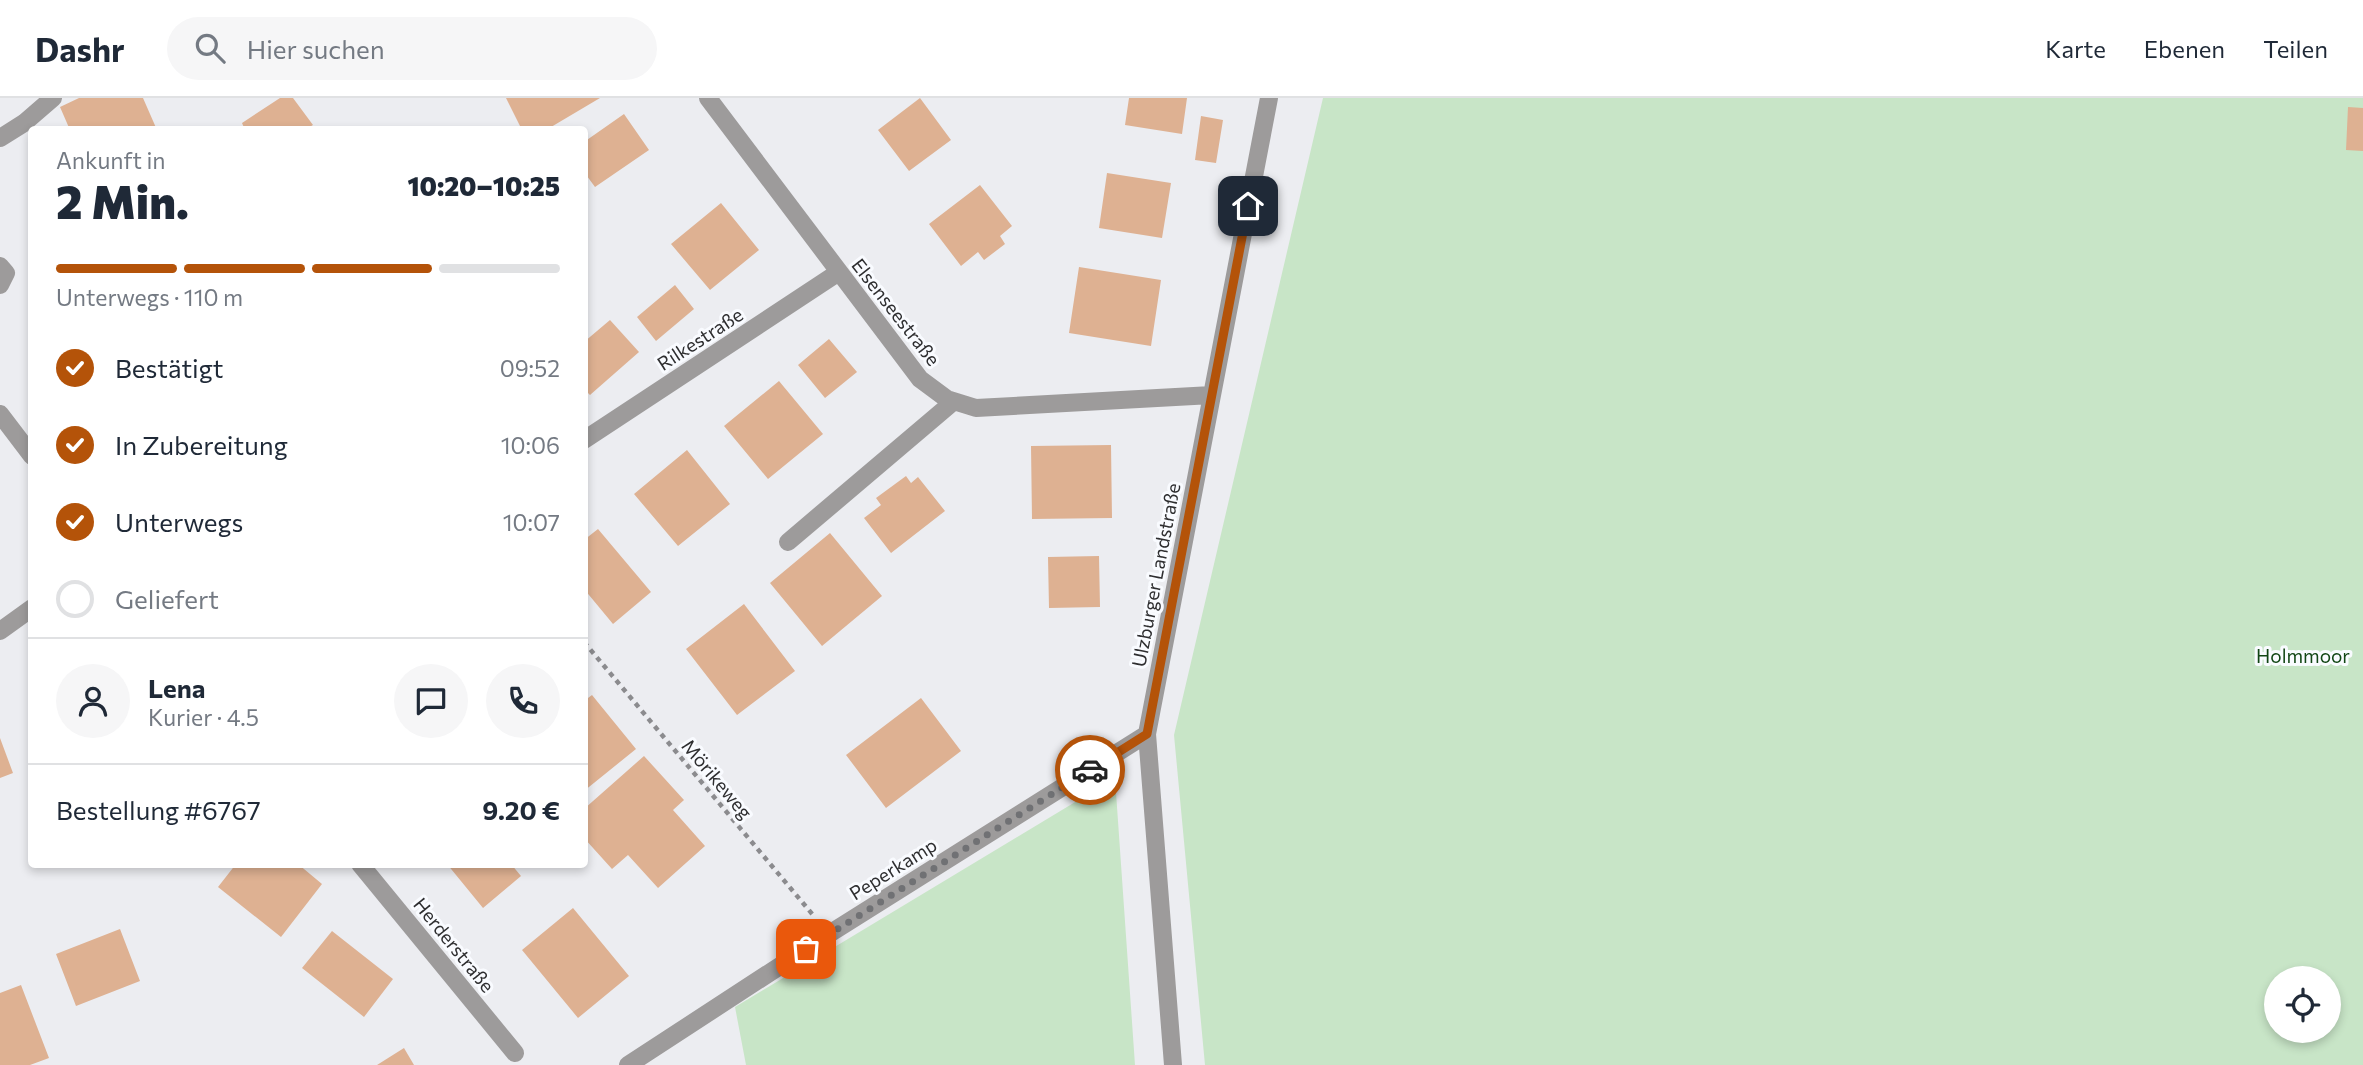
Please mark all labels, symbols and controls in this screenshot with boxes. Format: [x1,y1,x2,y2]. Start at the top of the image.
search box [167,17,657,80]
text: Dashr [35,28,125,69]
icon: search [191,29,229,67]
text: Hier suchen [247,33,385,64]
text: Karte [2045,34,2106,63]
text: Ebenen [2144,34,2225,63]
text: Teilen [2263,34,2328,63]
text: Ankunft in [56,146,166,174]
text: 10:20–10:25 [407,170,560,201]
text: 2 Min. [56,172,189,228]
pin [1218,176,1278,236]
icon: home [1229,187,1267,225]
street label: Elsenseestraße [847,254,945,370]
text: Unterwegs · 110 m [56,283,243,311]
street label: Rilkestraße [653,302,747,375]
icon: check [56,349,94,387]
text: Bestätigt [115,352,224,383]
text: 09:52 [500,354,560,382]
icon: check [56,426,94,464]
text: In Zubereitung [115,429,288,460]
text: 10:06 [501,431,560,459]
street label: Ulzburger Landstraße [1126,481,1185,669]
icon: check [56,503,94,541]
text: Unterwegs [115,506,243,537]
text: 10:07 [503,508,560,536]
text: Geliefert [115,583,219,614]
park label: Holmmoor [2256,644,2350,667]
button: person [56,664,130,738]
button: chat [394,664,468,738]
button: phone [486,664,560,738]
text: Lena [148,672,206,703]
text: Kurier · 4.5 [148,703,259,731]
street label: Mörikeweg [677,734,757,823]
courier [1055,735,1125,805]
icon: car [1071,751,1109,789]
text: Bestellung #6767 [56,794,261,825]
text: 9.20 € [482,794,560,825]
street label: Peperkamp [845,833,941,904]
street label: Herderstraße [409,893,500,997]
pin [776,919,836,979]
icon: bag [787,930,825,968]
map controls [2264,966,2341,1043]
button: locate [2264,966,2341,1043]

